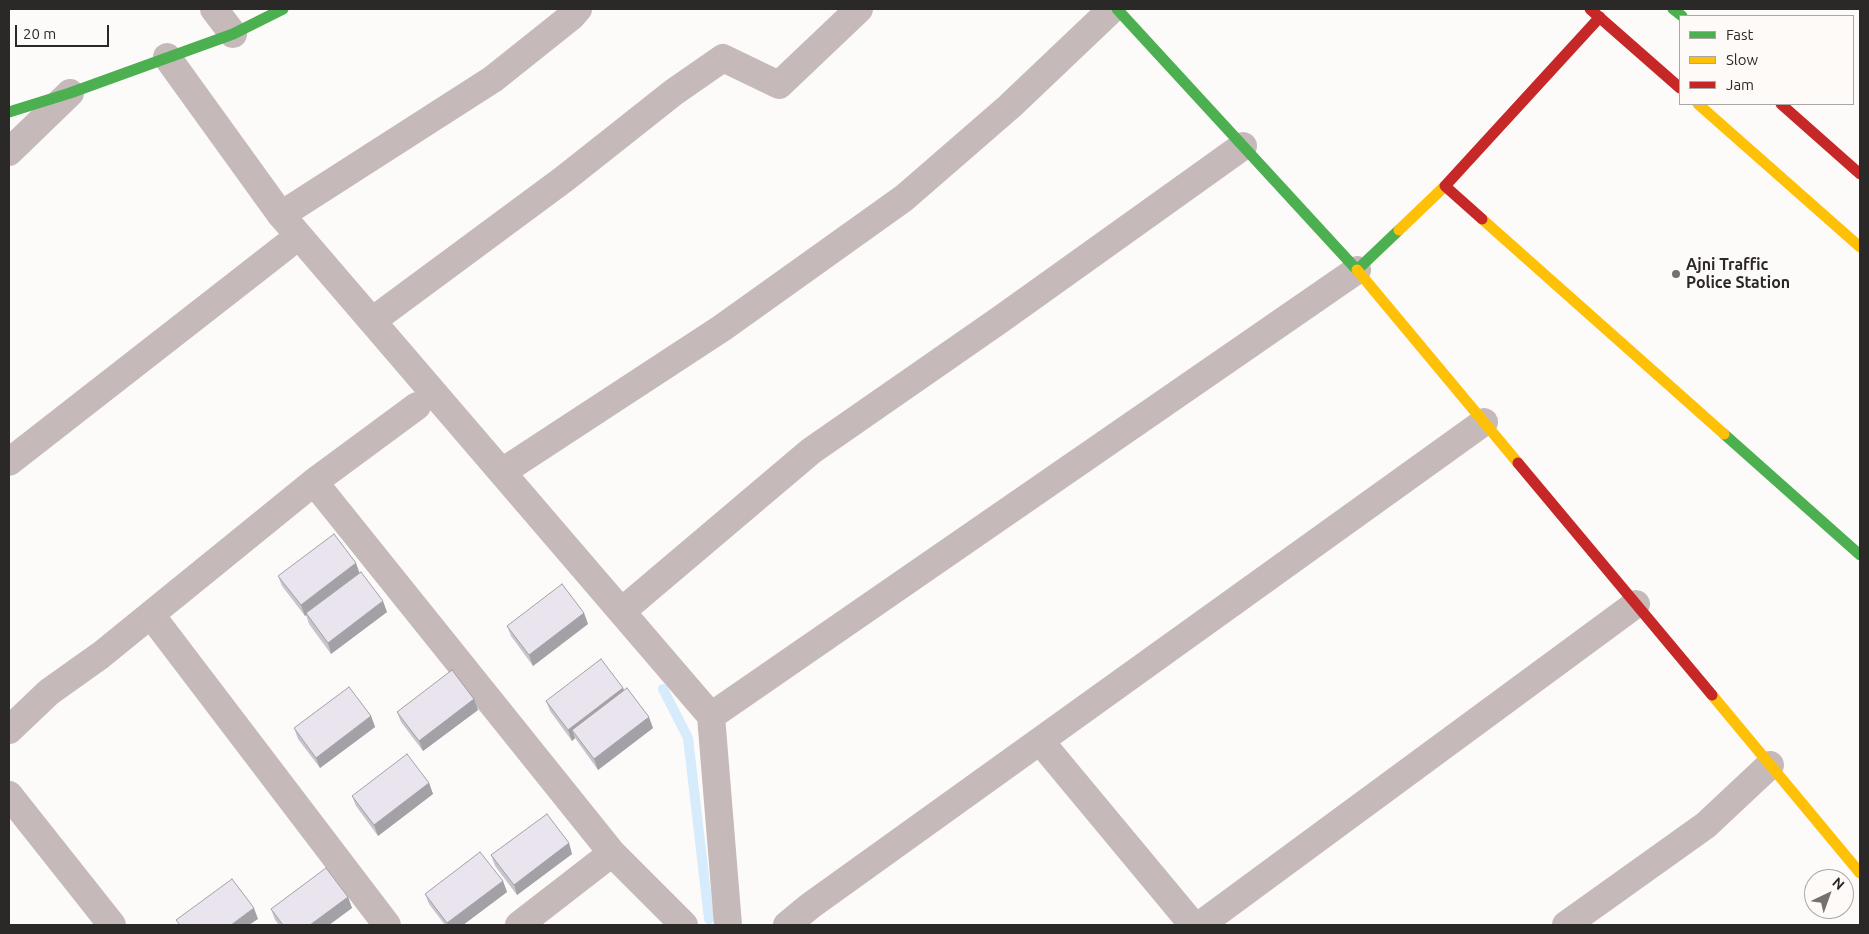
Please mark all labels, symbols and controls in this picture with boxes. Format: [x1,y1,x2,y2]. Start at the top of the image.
scale bar [18,15,111,47]
legend [1679,15,1854,105]
text: 20 m [23,25,56,42]
text: Fast [1726,26,1753,43]
text: Slow [1726,51,1758,68]
text: Jam [1726,76,1754,93]
place label: Ajni Traffic Police Station [1686,255,1790,293]
marker: Ajni Traffic Police Station [1670,268,1682,280]
north arrow [1804,869,1854,919]
text: N [1829,874,1848,893]

